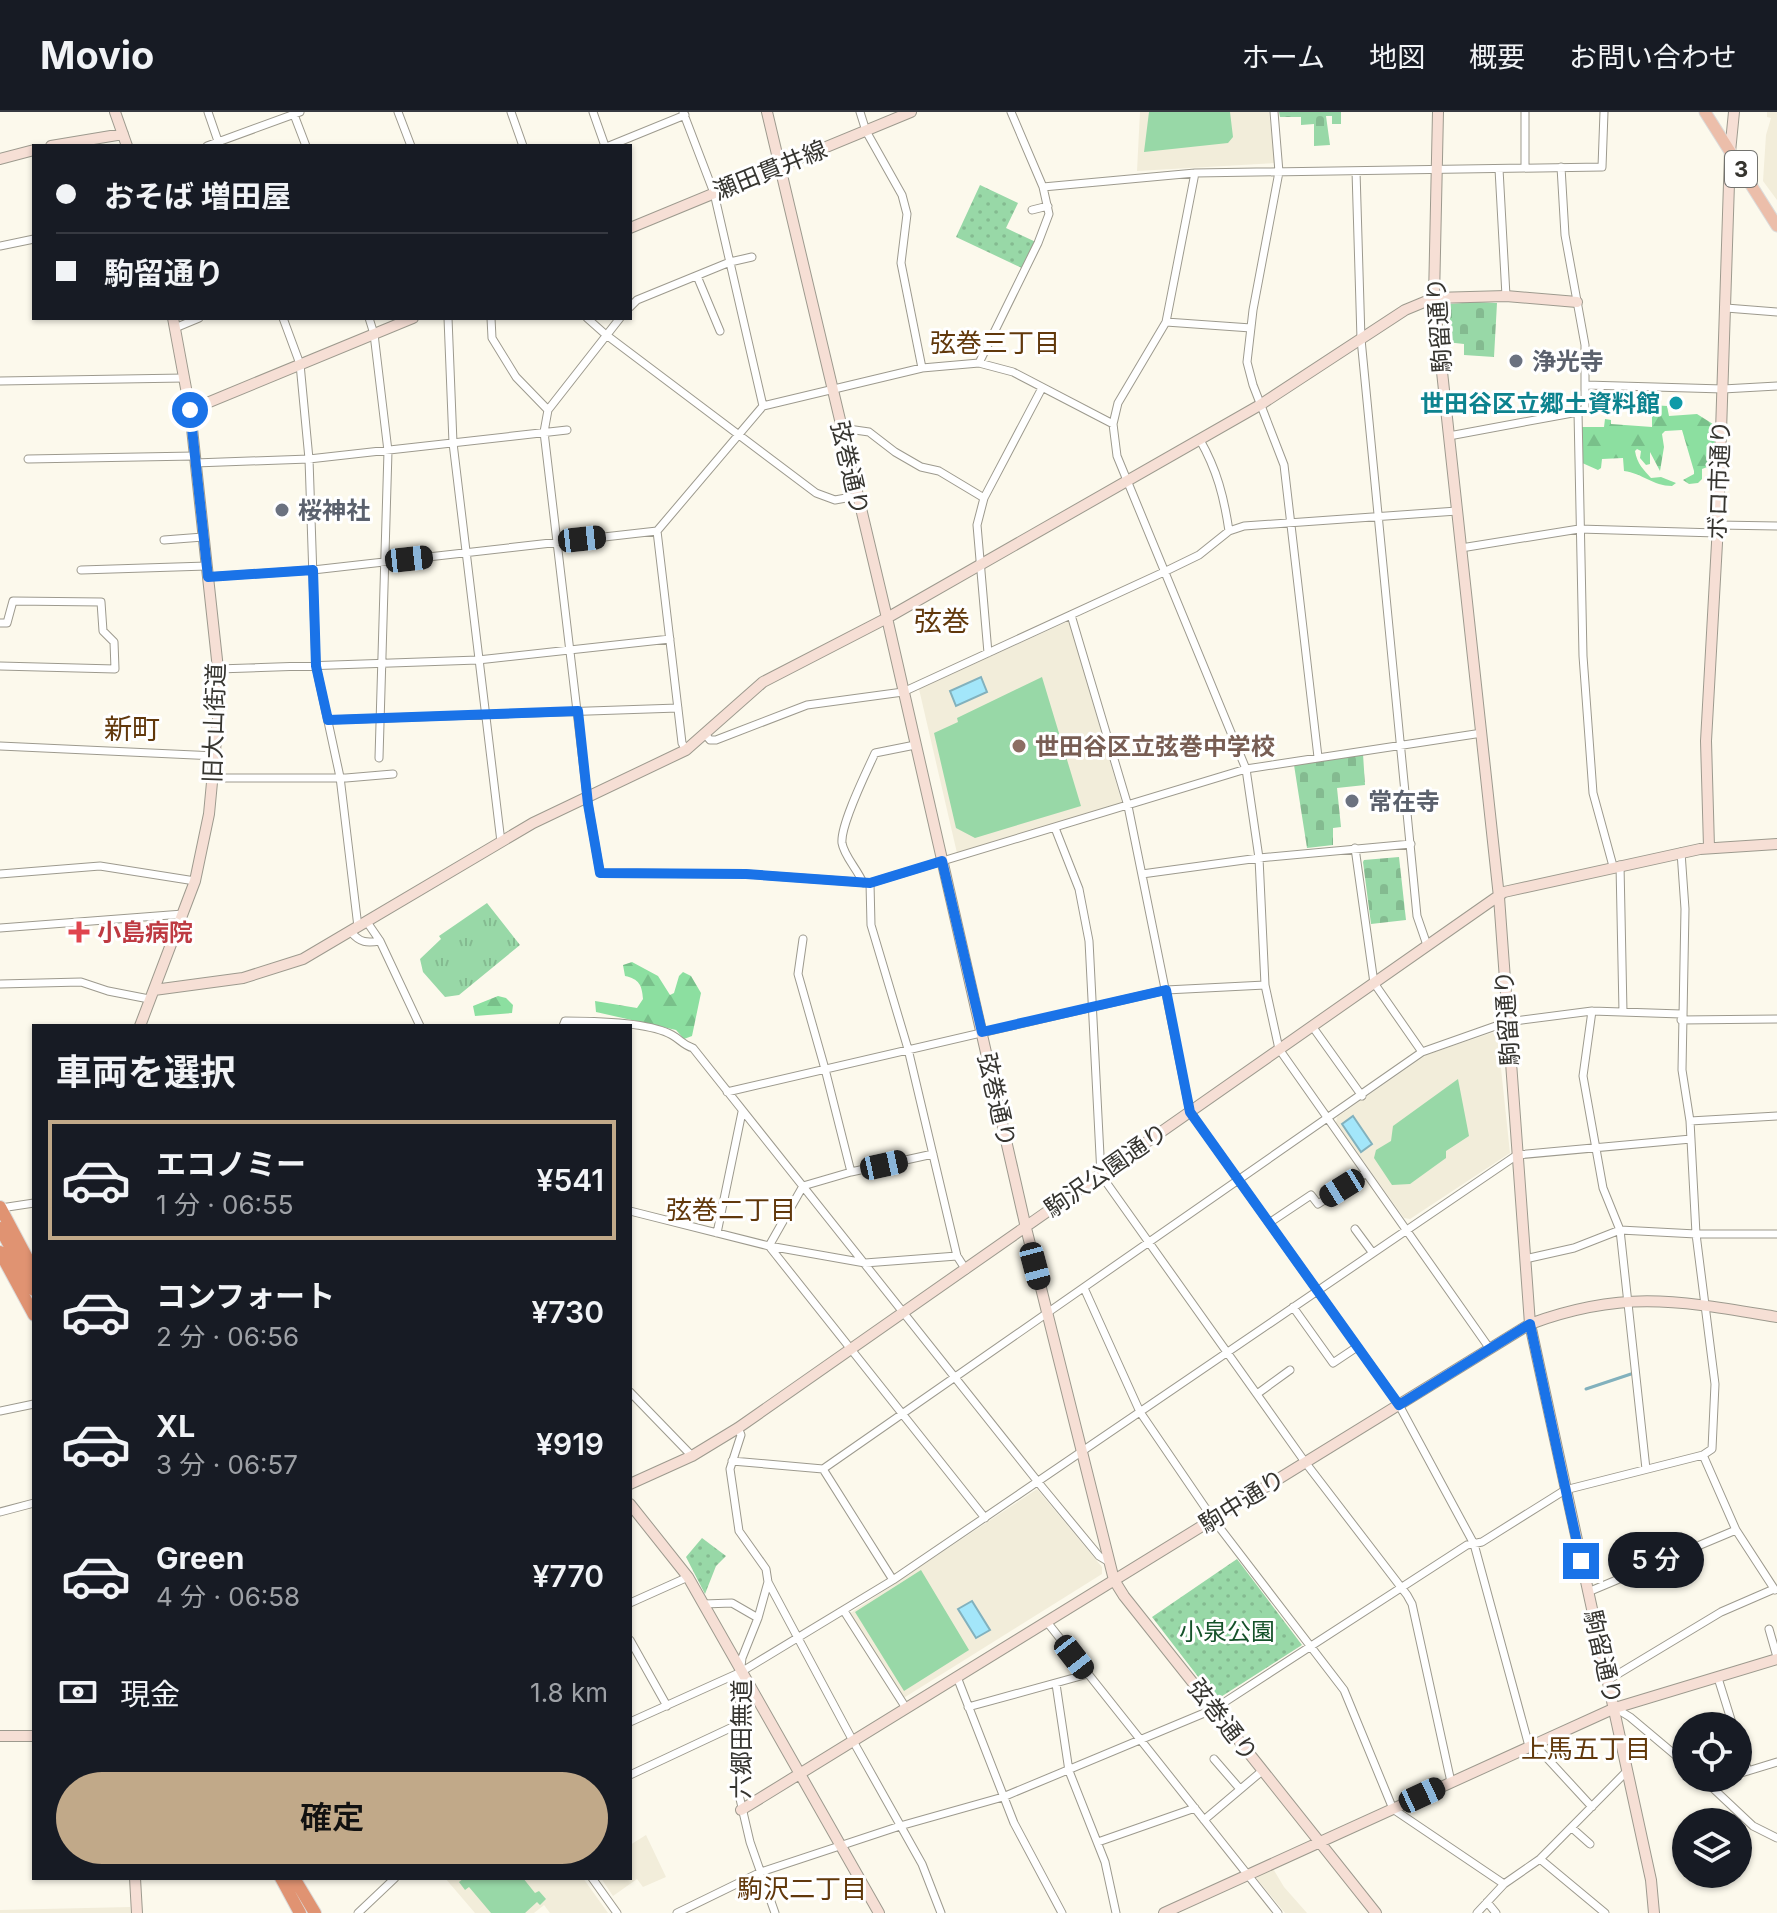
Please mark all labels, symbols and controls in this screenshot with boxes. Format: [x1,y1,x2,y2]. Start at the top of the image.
text: Movio [40,32,154,78]
text: ホーム [1242,40,1325,74]
text: 地図 [1369,40,1425,74]
text: 概要 [1469,40,1525,74]
text: お問い合わせ [1569,40,1737,74]
street label: 瀬田貫井線 [709,134,831,206]
road number: 3 [1725,151,1757,187]
text: おそば 増田屋 [104,178,291,214]
text: 駒留通り [104,255,224,291]
street label: 駒留通り [1421,276,1457,374]
district label: 弦巻三丁目 [930,327,1060,358]
place label: 浄光寺 [1532,347,1604,376]
marker: 浄光寺 [1507,352,1525,370]
place label: 世田谷区立郷土資料館 [1420,389,1660,418]
route start [172,392,208,428]
marker: 世田谷区立郷土資料館 [1667,394,1685,412]
street label: 弦巻通り [825,418,875,518]
street label: ボロ市通り [1702,420,1736,540]
place label: 桜神社 [298,496,370,525]
marker: 桜神社 [273,501,291,519]
car [557,525,607,553]
car [384,545,434,573]
district label: 弦巻 [914,604,970,638]
street label: 旧大山街道 [197,663,231,783]
district label: 新町 [104,712,160,746]
place label: 世田谷区立弦巻中学校 [1035,732,1275,761]
marker: 世田谷区立弦巻中学校 [1010,737,1028,755]
place label: 常在寺 [1368,787,1440,816]
marker: 常在寺 [1343,792,1361,810]
place label: 小島病院 [97,918,193,947]
marker: 小島病院 [68,921,90,943]
street label: 駒留通り [1489,969,1525,1067]
text: 車両を選択 [56,1050,236,1094]
street label: 弦巻通り [972,1050,1022,1150]
street label: 駒沢公園通り [1039,1117,1173,1223]
icon: car [60,1144,132,1216]
text: エコノミー [156,1146,306,1182]
car [858,1148,910,1182]
text: ¥541 [537,1162,604,1198]
car [1315,1165,1369,1211]
text: 1 分 · 06:55 [156,1189,294,1220]
district label: 弦巻二丁目 [666,1194,796,1225]
car [1017,1240,1053,1292]
icon: car [60,1276,132,1348]
text: コンフォート [156,1278,335,1314]
text: ¥730 [531,1294,604,1330]
text: 2 分 · 06:56 [156,1321,299,1352]
icon: car [60,1408,132,1480]
text: XL [156,1408,195,1444]
text: ¥919 [536,1426,604,1462]
text: 3 分 · 06:57 [156,1449,298,1480]
street label: 駒中通り [1194,1463,1290,1539]
callout: 5 分 [1609,1533,1705,1589]
icon: car [60,1540,132,1612]
text: Green [156,1540,244,1576]
route end [1563,1543,1599,1579]
text: 5 分 [1632,1544,1680,1575]
text: ¥770 [533,1558,604,1594]
text: 4 分 · 06:58 [156,1581,300,1612]
street label: 駒留通り [1578,1607,1628,1707]
park label: 小泉公園 [1179,1617,1275,1646]
car [1050,1631,1098,1683]
icon: cash [56,1670,100,1714]
street label: 弦巻通り [1182,1673,1264,1767]
text: 現金 [120,1676,180,1712]
text: 1.8 km [530,1677,608,1708]
street label: 六郷田無道 [727,1679,756,1799]
map controls [1672,1712,1752,1888]
button: locate [1672,1712,1752,1792]
district label: 上馬五丁目 [1521,1733,1651,1764]
button: 確定 [56,1772,608,1864]
car [1395,1774,1449,1816]
button: layers [1672,1808,1752,1888]
district label: 駒沢二丁目 [737,1873,867,1904]

